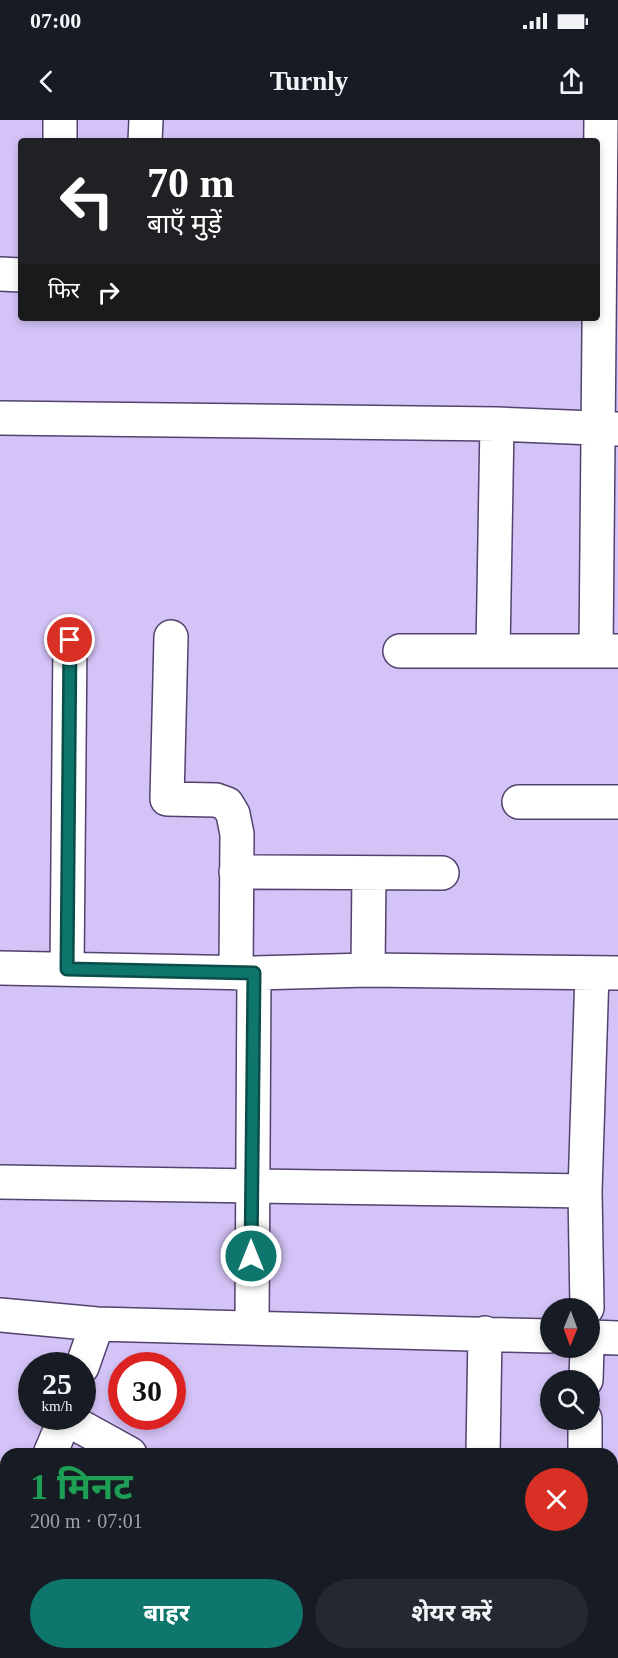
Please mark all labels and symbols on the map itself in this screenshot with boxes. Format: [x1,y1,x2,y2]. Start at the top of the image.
pin [44,614,95,665]
position arrow [219,1224,283,1288]
north arrow [540,1298,600,1358]
speed limit sign: 30 [108,1352,186,1430]

